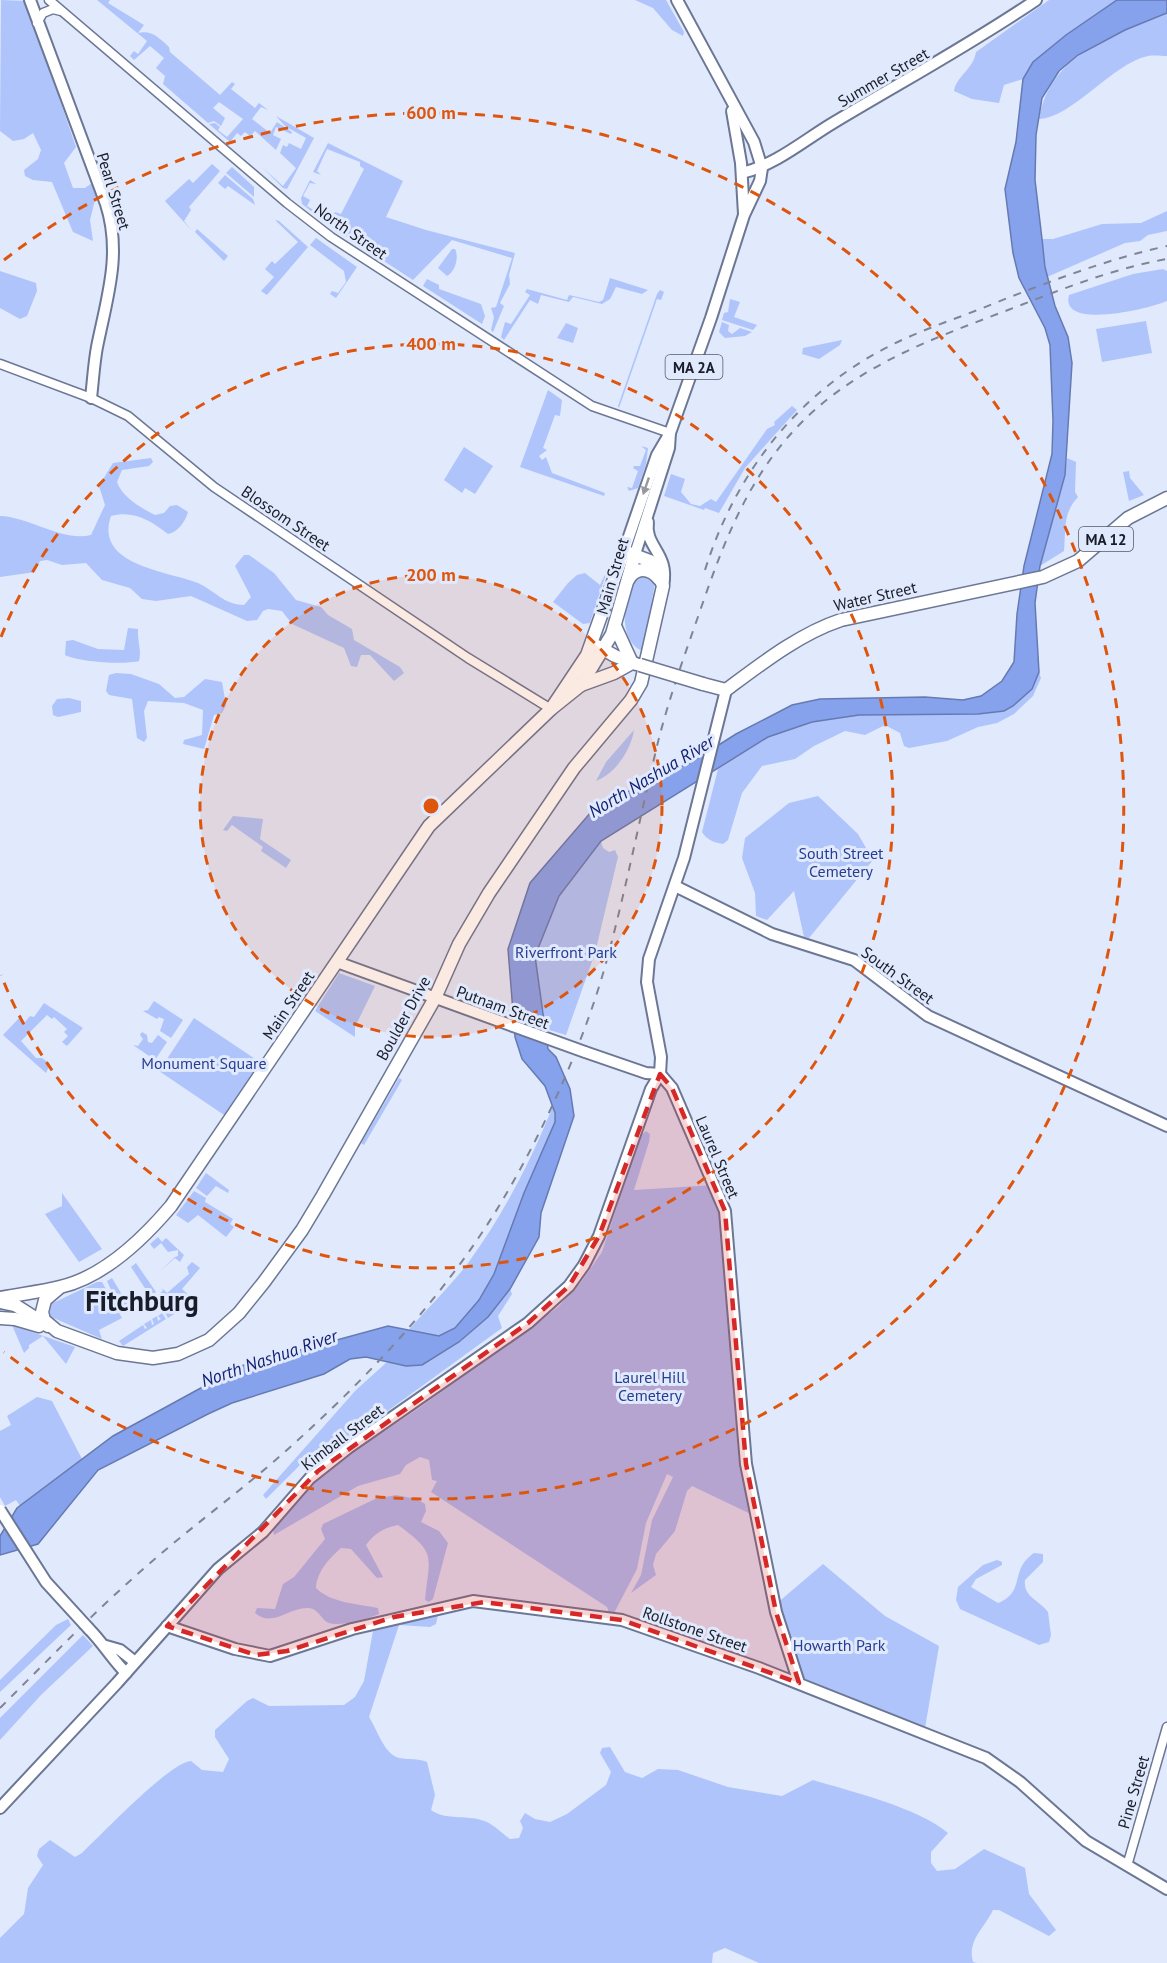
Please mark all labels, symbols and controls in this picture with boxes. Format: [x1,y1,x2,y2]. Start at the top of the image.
street label: Summer Street [834,43,933,111]
text: 600 m [406,101,456,124]
street label: Pearl Street [93,150,135,233]
street label: North Street [311,199,392,264]
text: 400 m [406,332,456,355]
road number: MA 2A [666,355,722,379]
one-way arrow [641,477,651,495]
street label: Blossom Street [238,481,335,555]
road number: MA 12 [1079,527,1133,551]
street label: Main Street [592,535,633,617]
text: 200 m [406,563,456,586]
street label: Water Street [832,577,919,615]
water label: North Nashua River [584,729,719,823]
centre of rings [421,796,441,816]
park label: South Street Cemetery [798,843,884,881]
park label: Riverfront Park [515,942,617,962]
street label: South Street [858,942,939,1008]
street label: Main Street [258,966,319,1043]
street label: Boulder Drive [372,972,434,1064]
street label: Putnam Street [454,981,553,1033]
park label: Monument Square [141,1053,267,1073]
street label: Laurel Street [692,1113,745,1202]
district label: Fitchburg [85,1282,199,1319]
water label: North Nashua River [198,1324,341,1392]
park label: Laurel Hill Cemetery [614,1367,686,1405]
street label: Kimball Street [297,1399,388,1475]
street label: Rollstone Street [640,1602,750,1656]
park label: Howarth Park [793,1635,886,1655]
street label: Pine Street [1113,1753,1153,1831]

